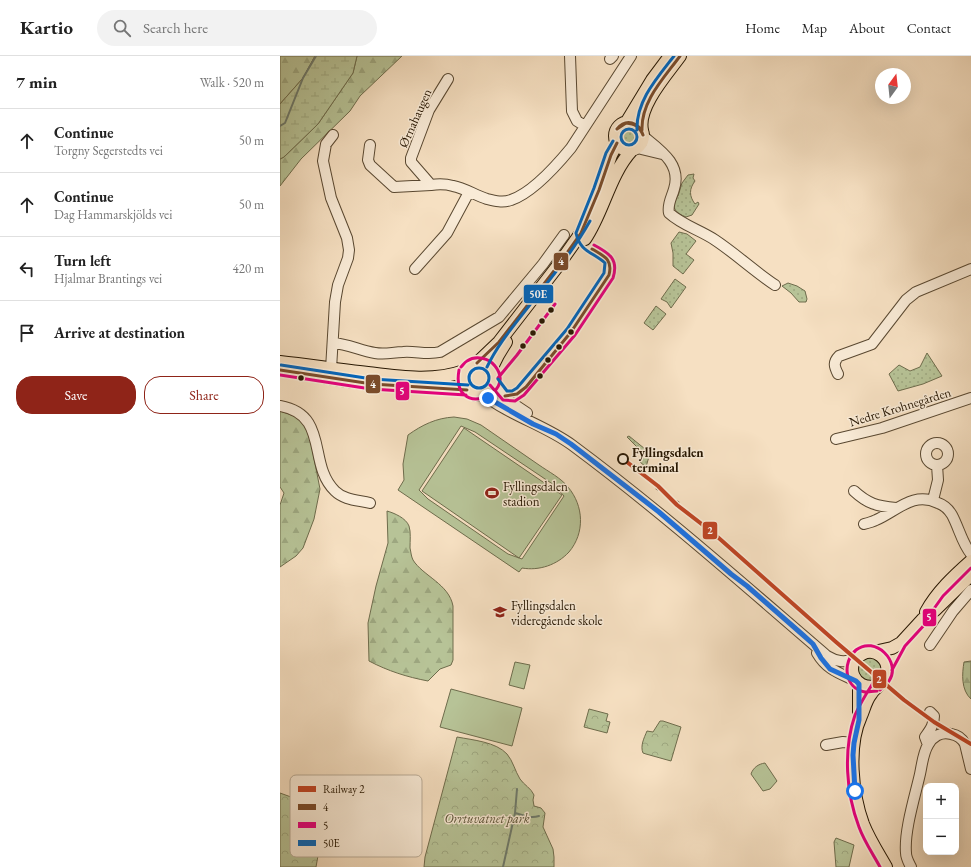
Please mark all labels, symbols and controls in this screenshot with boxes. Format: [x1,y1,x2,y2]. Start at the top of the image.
search box [97,10,377,46]
text: Kartio [20,15,73,40]
icon: search [111,17,133,39]
text: Search here [143,18,208,37]
text: Home [745,19,780,37]
text: Map [802,19,827,37]
text: About [849,19,885,37]
text: Contact [907,19,951,37]
north arrow [875,68,911,104]
text: 7 min [16,71,57,93]
text: Walk · 520 m [200,74,264,91]
street label: Ørnahaugen [394,86,436,150]
text: Continue [54,123,114,142]
icon: ahead [16,130,38,152]
text: 50 m [239,132,264,149]
text: Torgny Segerstedts vei [54,142,163,159]
text: Continue [54,187,114,206]
icon: ahead [16,194,38,216]
text: 50 m [239,196,264,213]
text: Dag Hammarskjölds vei [54,206,172,223]
text: Turn left [54,251,111,270]
line badge: 4 [553,252,569,271]
text: 4 [558,254,564,268]
icon: left [16,258,38,280]
text: 420 m [233,260,264,277]
text: Hjalmar Brantings vei [54,270,162,287]
line badge: 50E [523,284,554,304]
text: 50E [529,287,548,301]
unlabelled marker [546,305,556,315]
unlabelled marker [537,316,547,326]
icon: arrive [16,322,38,344]
text: Arrive at destination [54,323,185,342]
unlabelled marker [566,327,576,337]
unlabelled marker [528,328,538,338]
unlabelled marker [518,341,528,351]
unlabelled marker [554,342,564,352]
unlabelled marker [543,355,553,365]
unlabelled marker [535,371,545,381]
unlabelled marker [296,373,306,383]
line badge: 4 [365,374,381,394]
button: Save [16,376,136,414]
button: Share [144,376,264,414]
text: 4 [370,377,376,391]
line badge: 5 [395,381,410,401]
street label: Nedre Krohnegården [847,383,953,431]
text: 5 [399,384,405,398]
route end [479,389,497,407]
place label: Fyllingsdalen terminal [632,444,704,476]
marker: Fyllingsdalen terminal [617,453,629,465]
place label: Fyllingsdalen stadion [503,478,568,510]
sports icon: Fyllingsdalen stadion [484,485,500,501]
line badge: 2 [702,521,718,540]
text: 2 [707,523,713,537]
place label: Fyllingsdalen videregående skole [511,597,603,629]
school or university icon: Fyllingsdalen videregående skole [492,604,508,620]
line badge: 5 [922,608,937,627]
text: 5 [926,610,932,624]
line badge: 2 [872,669,887,689]
text: 2 [876,672,882,686]
legend [290,775,422,857]
text: Railway 2 [323,782,365,796]
route start [846,782,864,800]
map controls [923,783,959,855]
button: + [923,783,959,819]
text: 4 [323,800,329,814]
park label: Orrtuvatnet park [444,810,530,827]
text: 5 [323,818,328,832]
button: − [923,819,959,855]
text: 50E [323,836,340,850]

